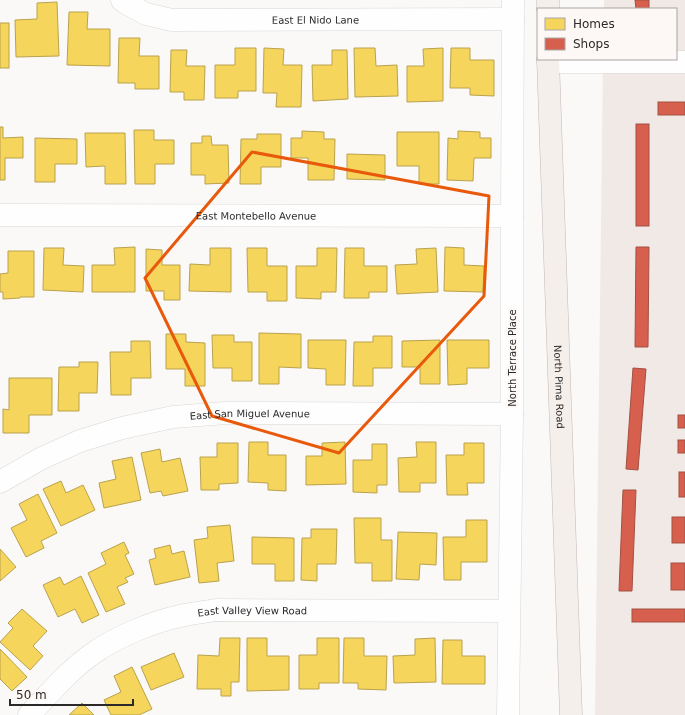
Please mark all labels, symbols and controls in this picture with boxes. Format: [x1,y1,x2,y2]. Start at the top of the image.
legend [537,8,677,60]
street label: East El Nido Lane [272,14,359,25]
text: Homes [573,17,615,31]
text: Shops [573,37,609,51]
street label: East Montebello Avenue [196,210,316,221]
street label: North Terrace Place [507,309,518,407]
street label: North Pima Road [553,345,566,429]
street label: East San Miguel Avenue [189,407,310,421]
street label: East Valley View Road [197,604,307,618]
scale bar [10,681,133,707]
text: 50 m [16,688,47,702]

